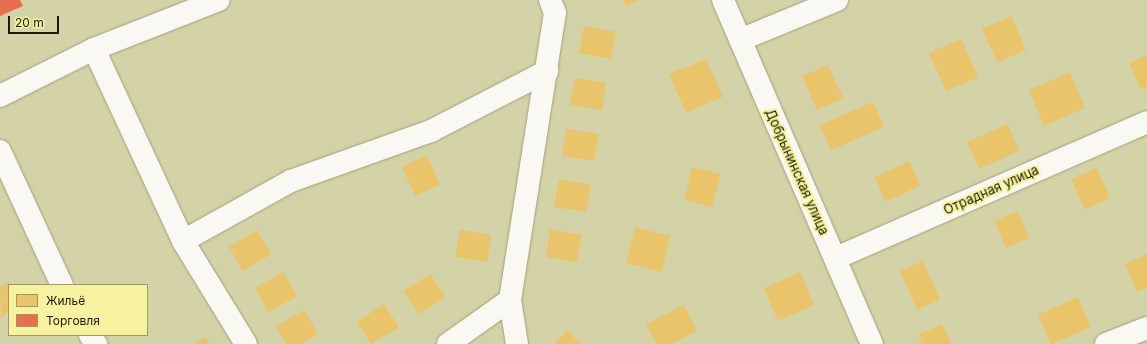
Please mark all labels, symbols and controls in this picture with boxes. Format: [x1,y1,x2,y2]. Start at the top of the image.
scale bar [10,8,61,34]
text: 20 m [15,15,44,30]
street label: Добрынинская улица [762,107,832,237]
street label: Отрадная улица [941,162,1041,218]
legend [8,284,148,336]
text: Жильё [46,293,85,308]
text: Торговля [46,313,100,328]

